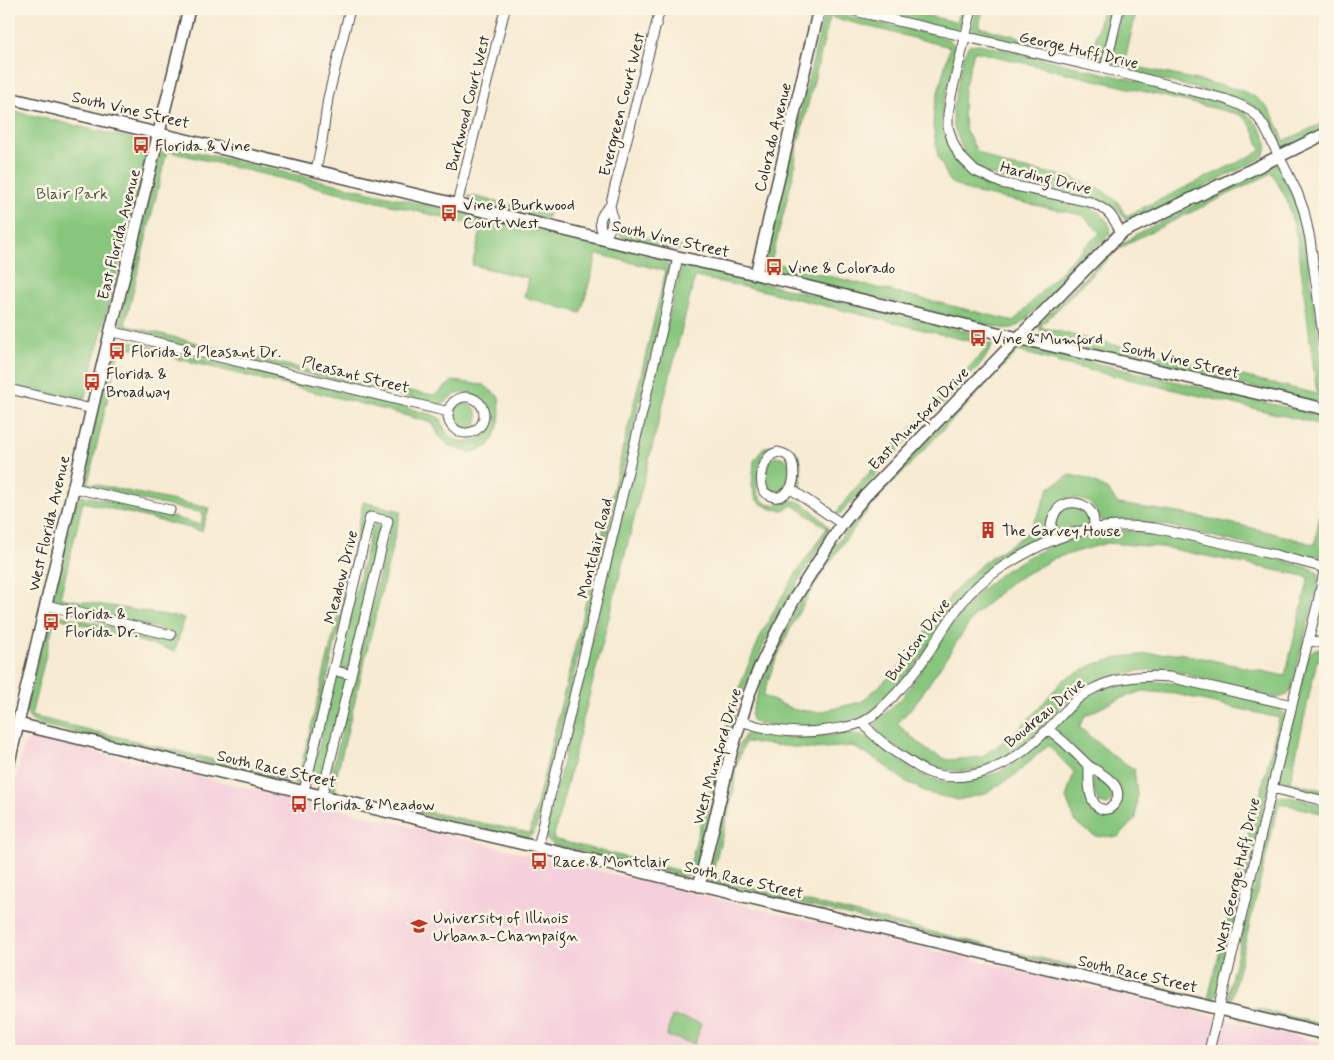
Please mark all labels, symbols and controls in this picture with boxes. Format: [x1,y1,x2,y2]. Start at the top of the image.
street label: George Huff Drive [1017,27,1140,75]
street label: Evergreen Court West [594,30,651,179]
street label: Burkwood Court West [441,33,496,174]
street label: Colorado Avenue [750,81,797,194]
street label: South Vine Street [70,87,192,134]
bus stop icon: Florida & Vine [131,135,151,155]
place label: Florida & Vine [155,136,250,157]
street label: Harding Drive [998,157,1094,201]
street label: East Florida Avenue [93,167,146,302]
park label: Blair Park [36,184,108,205]
place label: Vine & Burkwood Court West [463,195,575,234]
bus stop icon: Vine & Burkwood Court West [439,203,459,223]
street label: South Vine Street [610,216,732,263]
bus stop icon: Vine & Colorado [764,257,784,277]
place label: Vine & Colorado [788,258,896,279]
bus stop icon: Vine & Mumford [968,328,988,348]
place label: Vine & Mumford [992,329,1103,352]
street label: South Vine Street [1120,337,1242,384]
bus stop icon: Florida & Pleasant Dr. [107,341,127,361]
place label: Florida & Pleasant Dr. [131,342,281,363]
street label: Pleasant Street [300,352,412,399]
street label: East Mumford Drive [864,363,975,477]
place label: Florida & Broadway [106,364,170,403]
bus stop icon: Florida & Broadway [82,372,102,392]
street label: West Florida Avenue [24,453,75,593]
street label: Montclair Road [573,496,618,601]
building icon: The Garvey House [978,520,998,540]
place label: The Garvey House [1002,521,1121,542]
street label: Meadow Drive [320,528,363,627]
street label: Burlison Drive [881,594,955,686]
place label: Florida & Florida Dr. [65,604,138,643]
bus stop icon: Florida & Florida Dr. [41,612,61,632]
street label: Boudreau Drive [1000,673,1090,753]
street label: West Mumford Drive [688,686,749,828]
street label: South Race Street [215,745,339,794]
bus stop icon: Florida & Meadow [289,794,309,814]
place label: Florida & Meadow [313,795,435,816]
street label: West George Huff Drive [1209,796,1267,955]
bus stop icon: Race & Montclair [529,851,549,871]
place label: Race & Montclair [553,852,670,873]
street label: South Race Street [682,856,806,905]
place label: University of Illinois Urbana-Champaign [433,908,579,948]
school or university icon: University of Illinois Urbana-Champaign [409,916,429,936]
street label: South Race Street [1076,950,1200,999]

